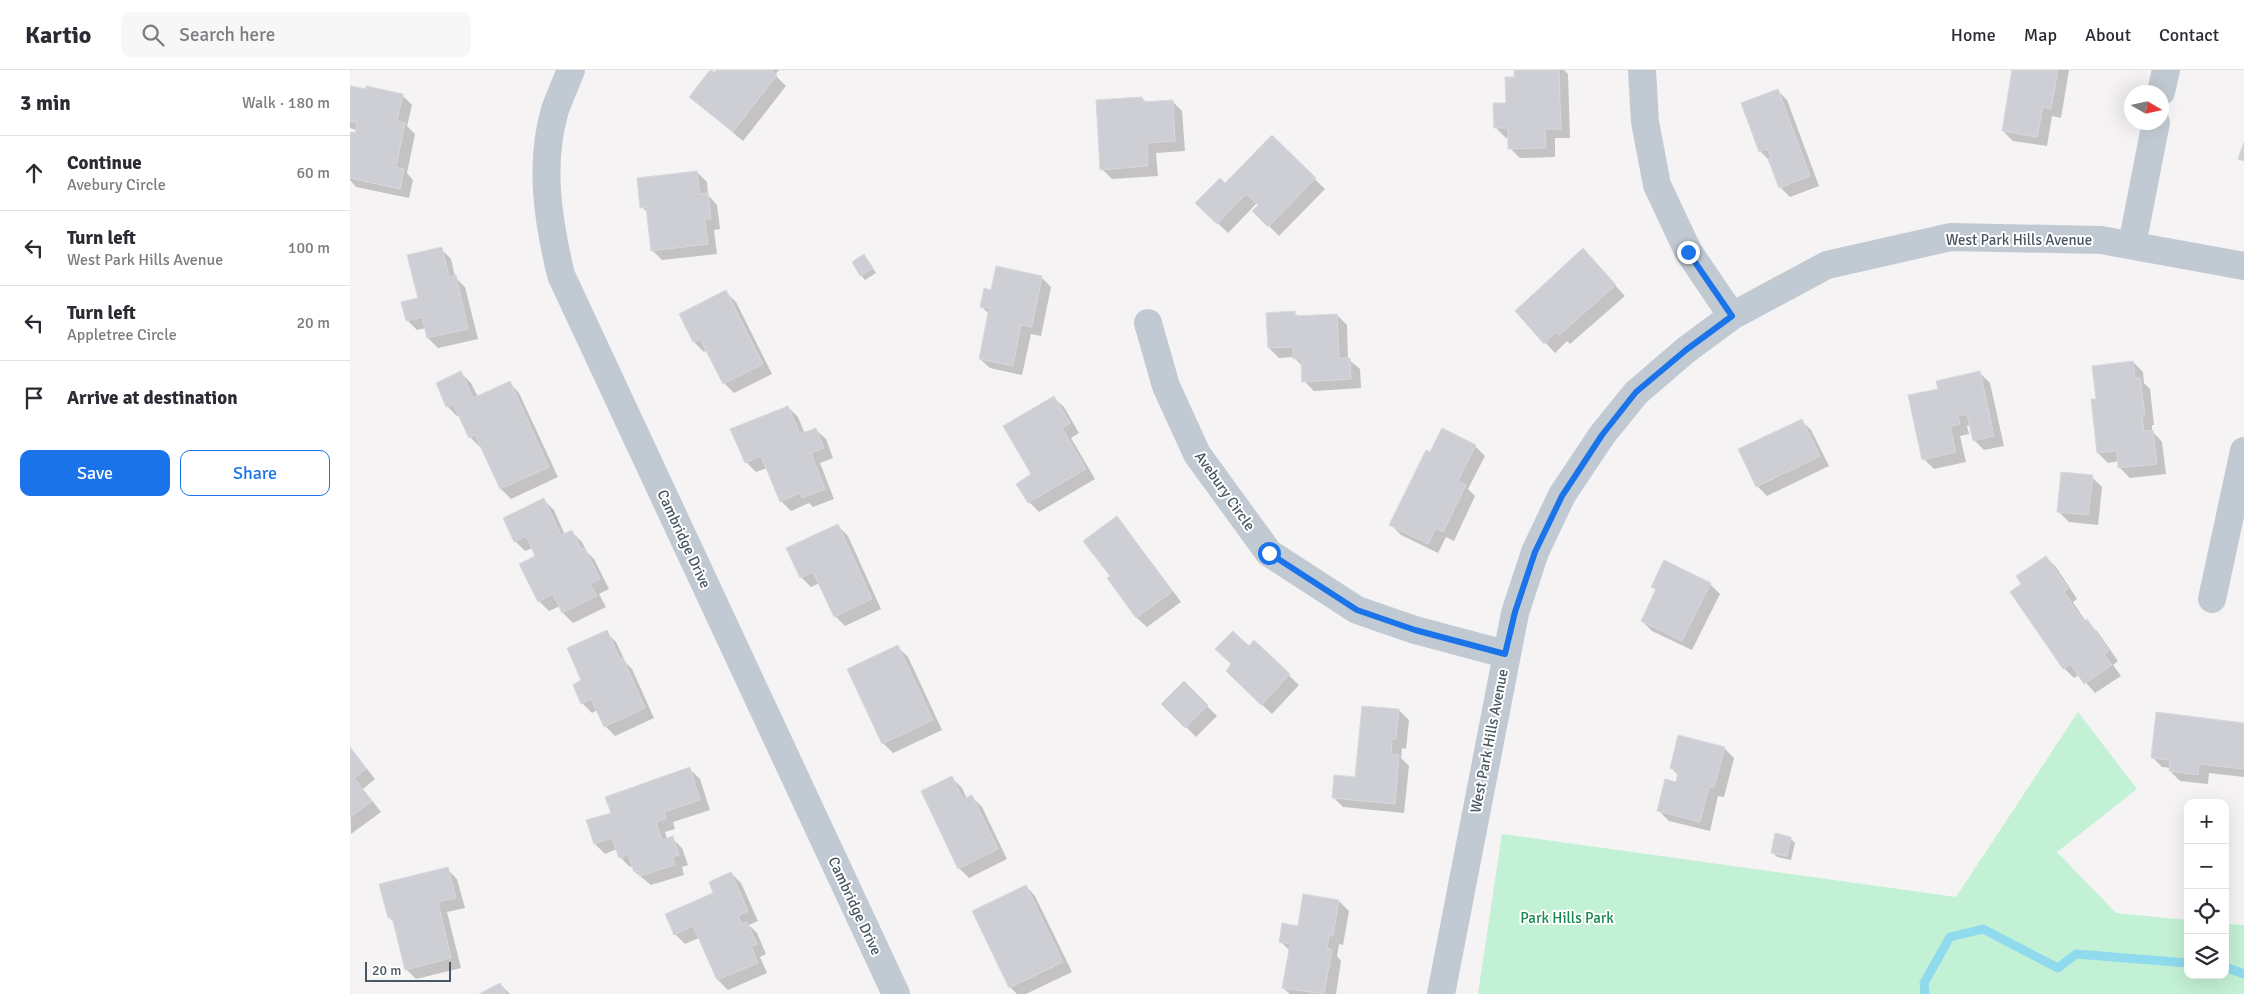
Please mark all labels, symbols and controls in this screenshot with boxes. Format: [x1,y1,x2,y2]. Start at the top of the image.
search box [121,12,471,57]
text: Kartio [25,20,91,50]
icon: search [139,21,167,49]
text: Search here [179,23,275,47]
text: Home [1951,24,1996,46]
text: Map [2024,24,2057,46]
text: About [2085,24,2131,46]
text: Contact [2159,24,2219,46]
north arrow [2124,85,2169,130]
text: 3 min [20,90,71,116]
text: Walk · 180 m [242,93,330,113]
text: Continue [67,151,142,175]
icon: ahead [20,159,48,187]
text: 60 m [296,163,330,183]
text: Avebury Circle [67,175,166,195]
text: Turn left [67,226,136,250]
street label: West Park Hills Avenue [1946,231,2092,249]
icon: left [20,234,48,262]
text: 100 m [288,238,330,258]
route end [1677,241,1700,264]
text: West Park Hills Avenue [67,250,223,270]
text: Turn left [67,301,136,325]
icon: left [20,309,48,337]
text: 20 m [296,313,330,333]
text: Appletree Circle [67,325,177,345]
icon: arrive [20,384,48,412]
text: Arrive at destination [67,386,238,410]
street label: Avebury Circle [1191,448,1259,534]
button: Save [20,450,170,496]
button: Share [180,450,330,496]
street label: Cambridge Drive [653,487,715,591]
route start [1258,542,1281,565]
street label: West Park Hills Avenue [1466,667,1512,815]
map controls [2184,799,2229,979]
button: + [2184,799,2229,844]
button: − [2184,844,2229,889]
street label: Cambridge Drive [824,854,886,958]
button: locate [2184,889,2229,934]
park label: Park Hills Park [1520,909,1614,927]
button: layers [2184,934,2229,979]
scale bar [365,959,451,982]
text: 20 m [372,962,401,979]

